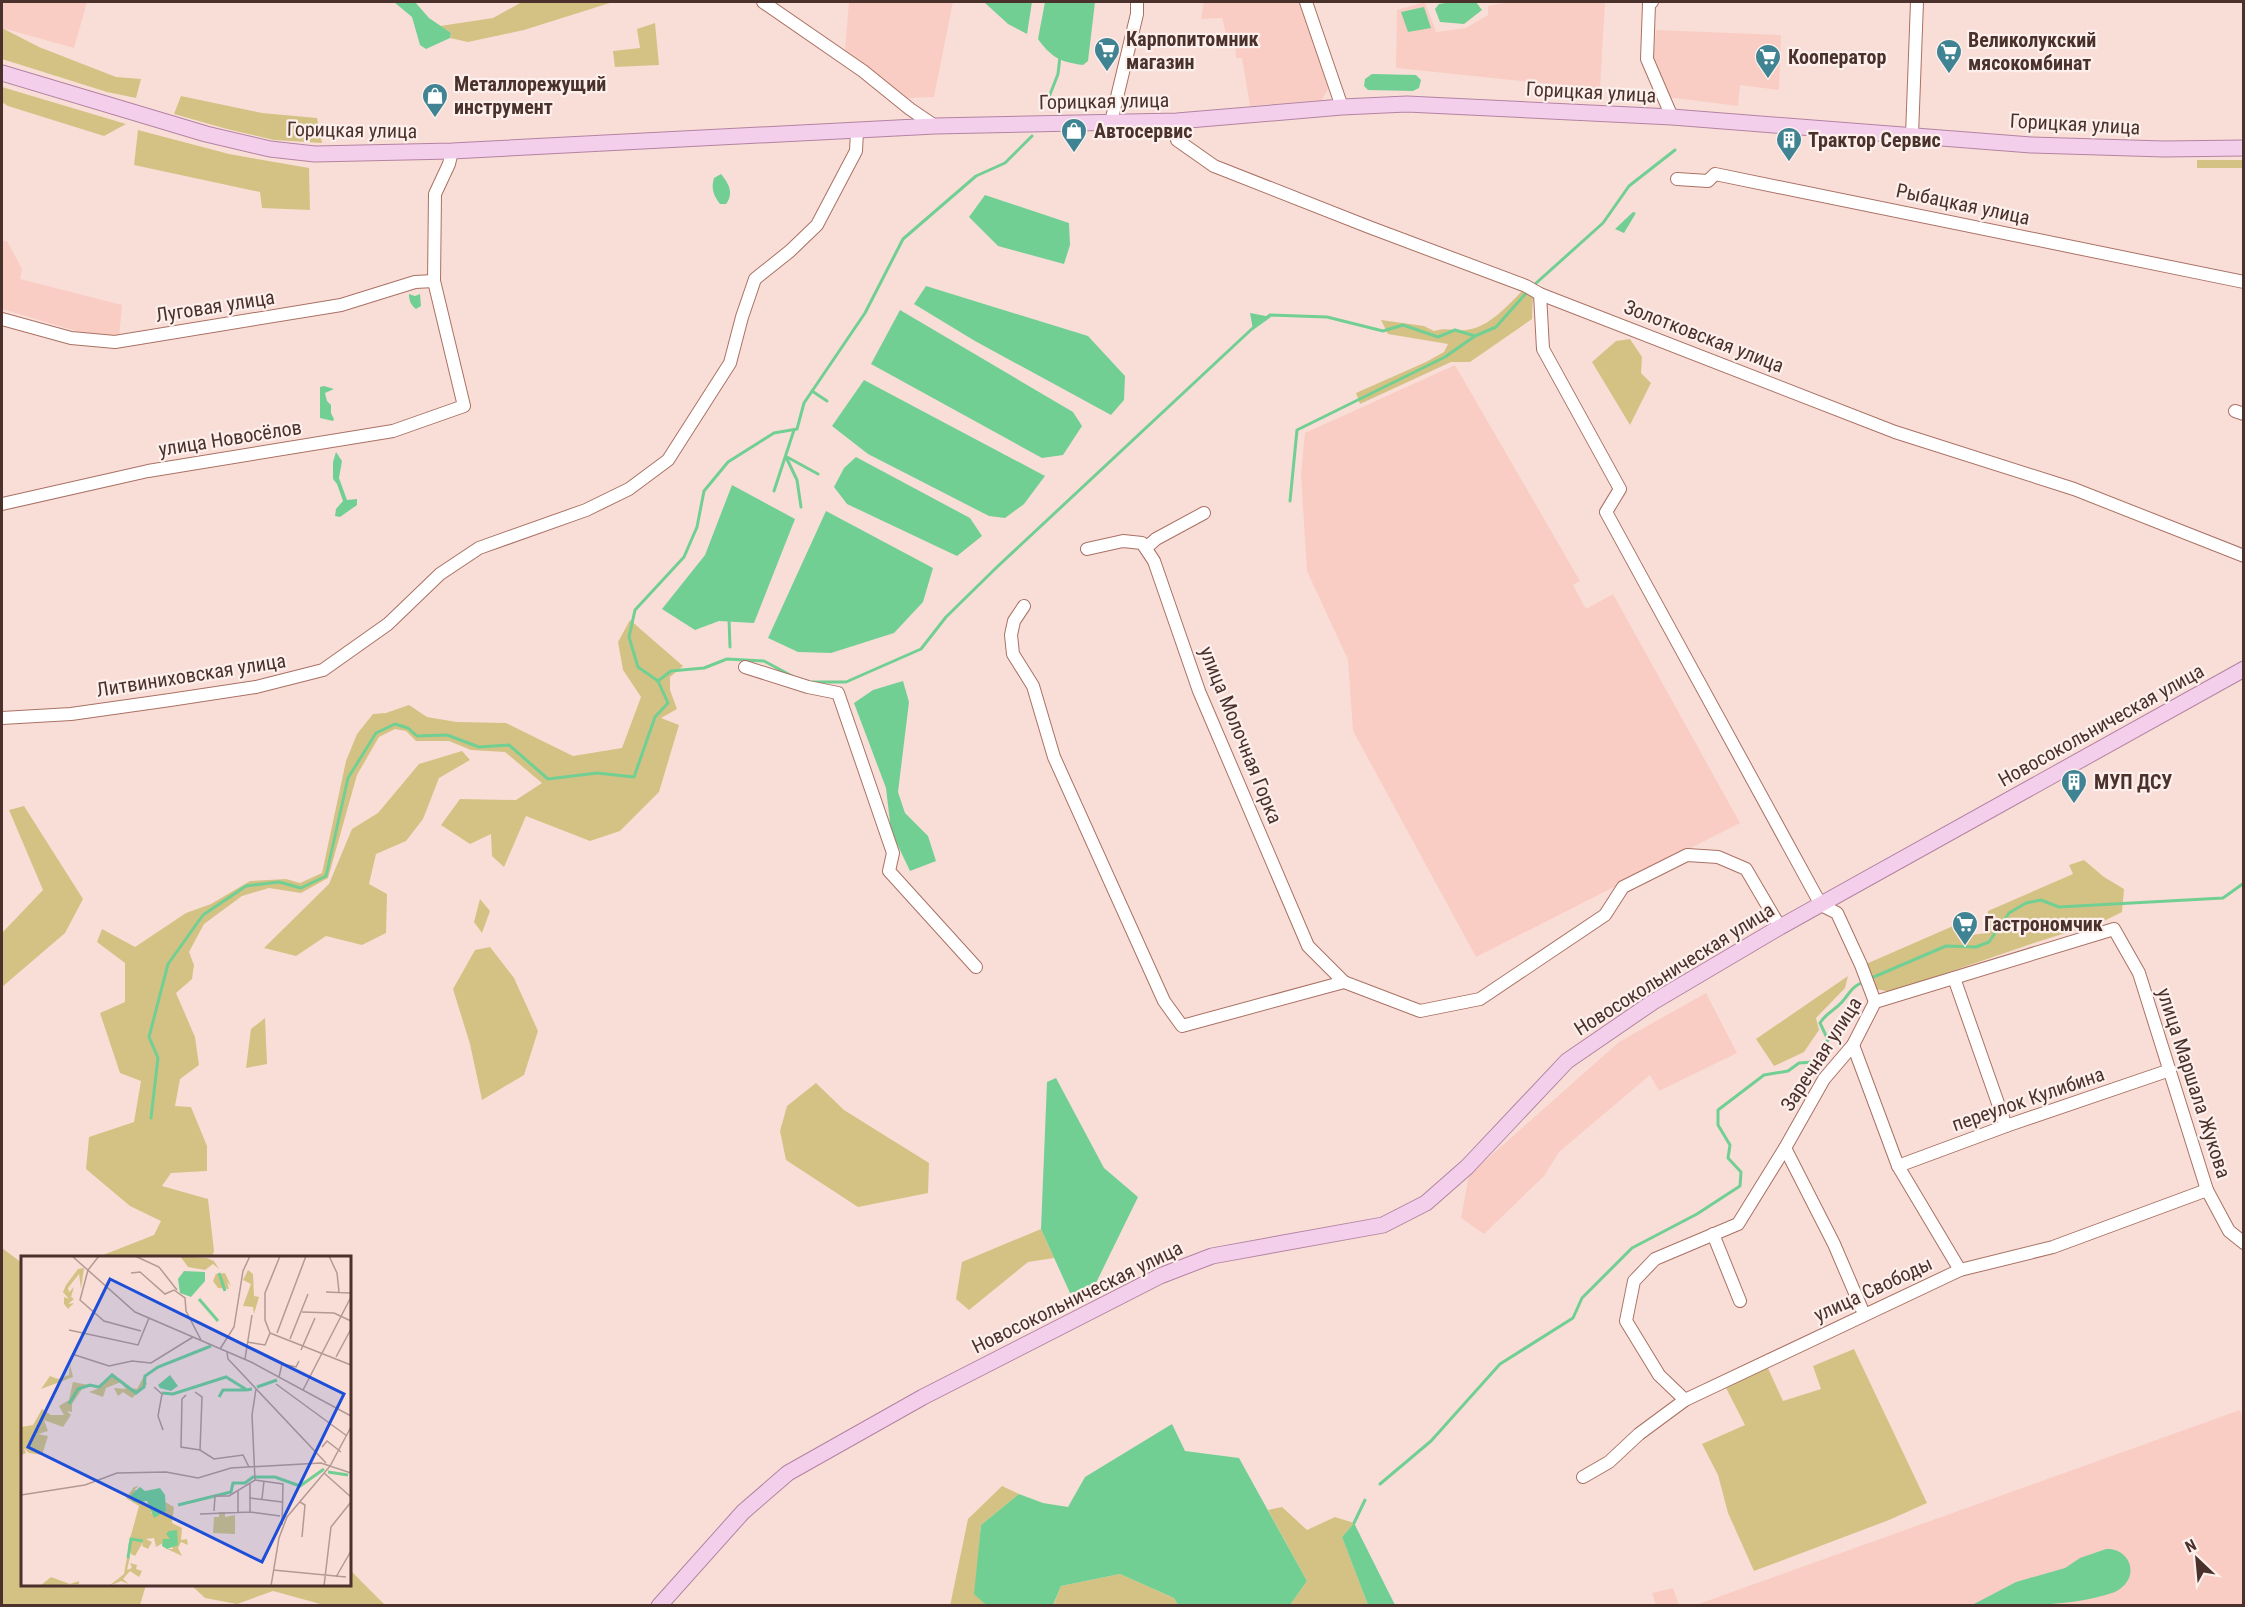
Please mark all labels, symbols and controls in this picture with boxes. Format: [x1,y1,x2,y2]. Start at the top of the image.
place label: Карпопитомник магазин [1126,27,1259,74]
place label: Великолукский мясокомбинат [1968,28,2096,75]
supermarket icon: Карпопитомник магазин [1092,35,1122,73]
supermarket icon: Великолукский мясокомбинат [1934,37,1964,75]
supermarket icon: Кооператор [1753,42,1783,80]
place label: Кооператор [1788,45,1886,69]
place label: Металлорежущий инструмент [454,72,606,119]
street label: Горицкая улица [1525,77,1657,107]
shop icon: Металлорежущий инструмент [420,81,450,119]
street label: Горицкая улица [1039,88,1169,114]
street label: Горицкая улица [2009,109,2141,139]
shop icon: Автосервис [1059,116,1089,154]
street label: Горицкая улица [287,117,417,143]
place label: Автосервис [1094,119,1192,143]
building icon: Трактор Сервис [1774,125,1804,163]
place label: Трактор Сервис [1808,128,1941,152]
street label: Рыбацкая улица [1894,178,2032,230]
street label: Луговая улица [154,285,276,327]
street label: Золотковская улица [1621,294,1787,378]
street label: улица Новосёлов [157,415,303,461]
street label: улица Молочная Горка [1195,643,1287,827]
street label: Литвиниховская улица [95,648,287,702]
street label: Новосокольническая улица [1994,658,2208,792]
building icon: МУП ДСУ [2059,767,2089,805]
place label: МУП ДСУ [2094,770,2172,794]
street label: Новосокольническая улица [1570,898,1778,1040]
supermarket icon: Гастрономчик [1950,909,1980,947]
place label: Гастрономчик [1984,912,2103,936]
street label: улица Маршала Жукова [2152,985,2236,1181]
street label: Заречная улица [1775,992,1867,1116]
street label: переулок Кулибина [1949,1062,2107,1136]
street label: Новосокольническая улица [968,1236,1186,1358]
street label: улица Свободы [1810,1251,1936,1327]
inset map [21,1256,351,1586]
north arrow [2167,1529,2227,1589]
text: N [2182,1535,2199,1557]

